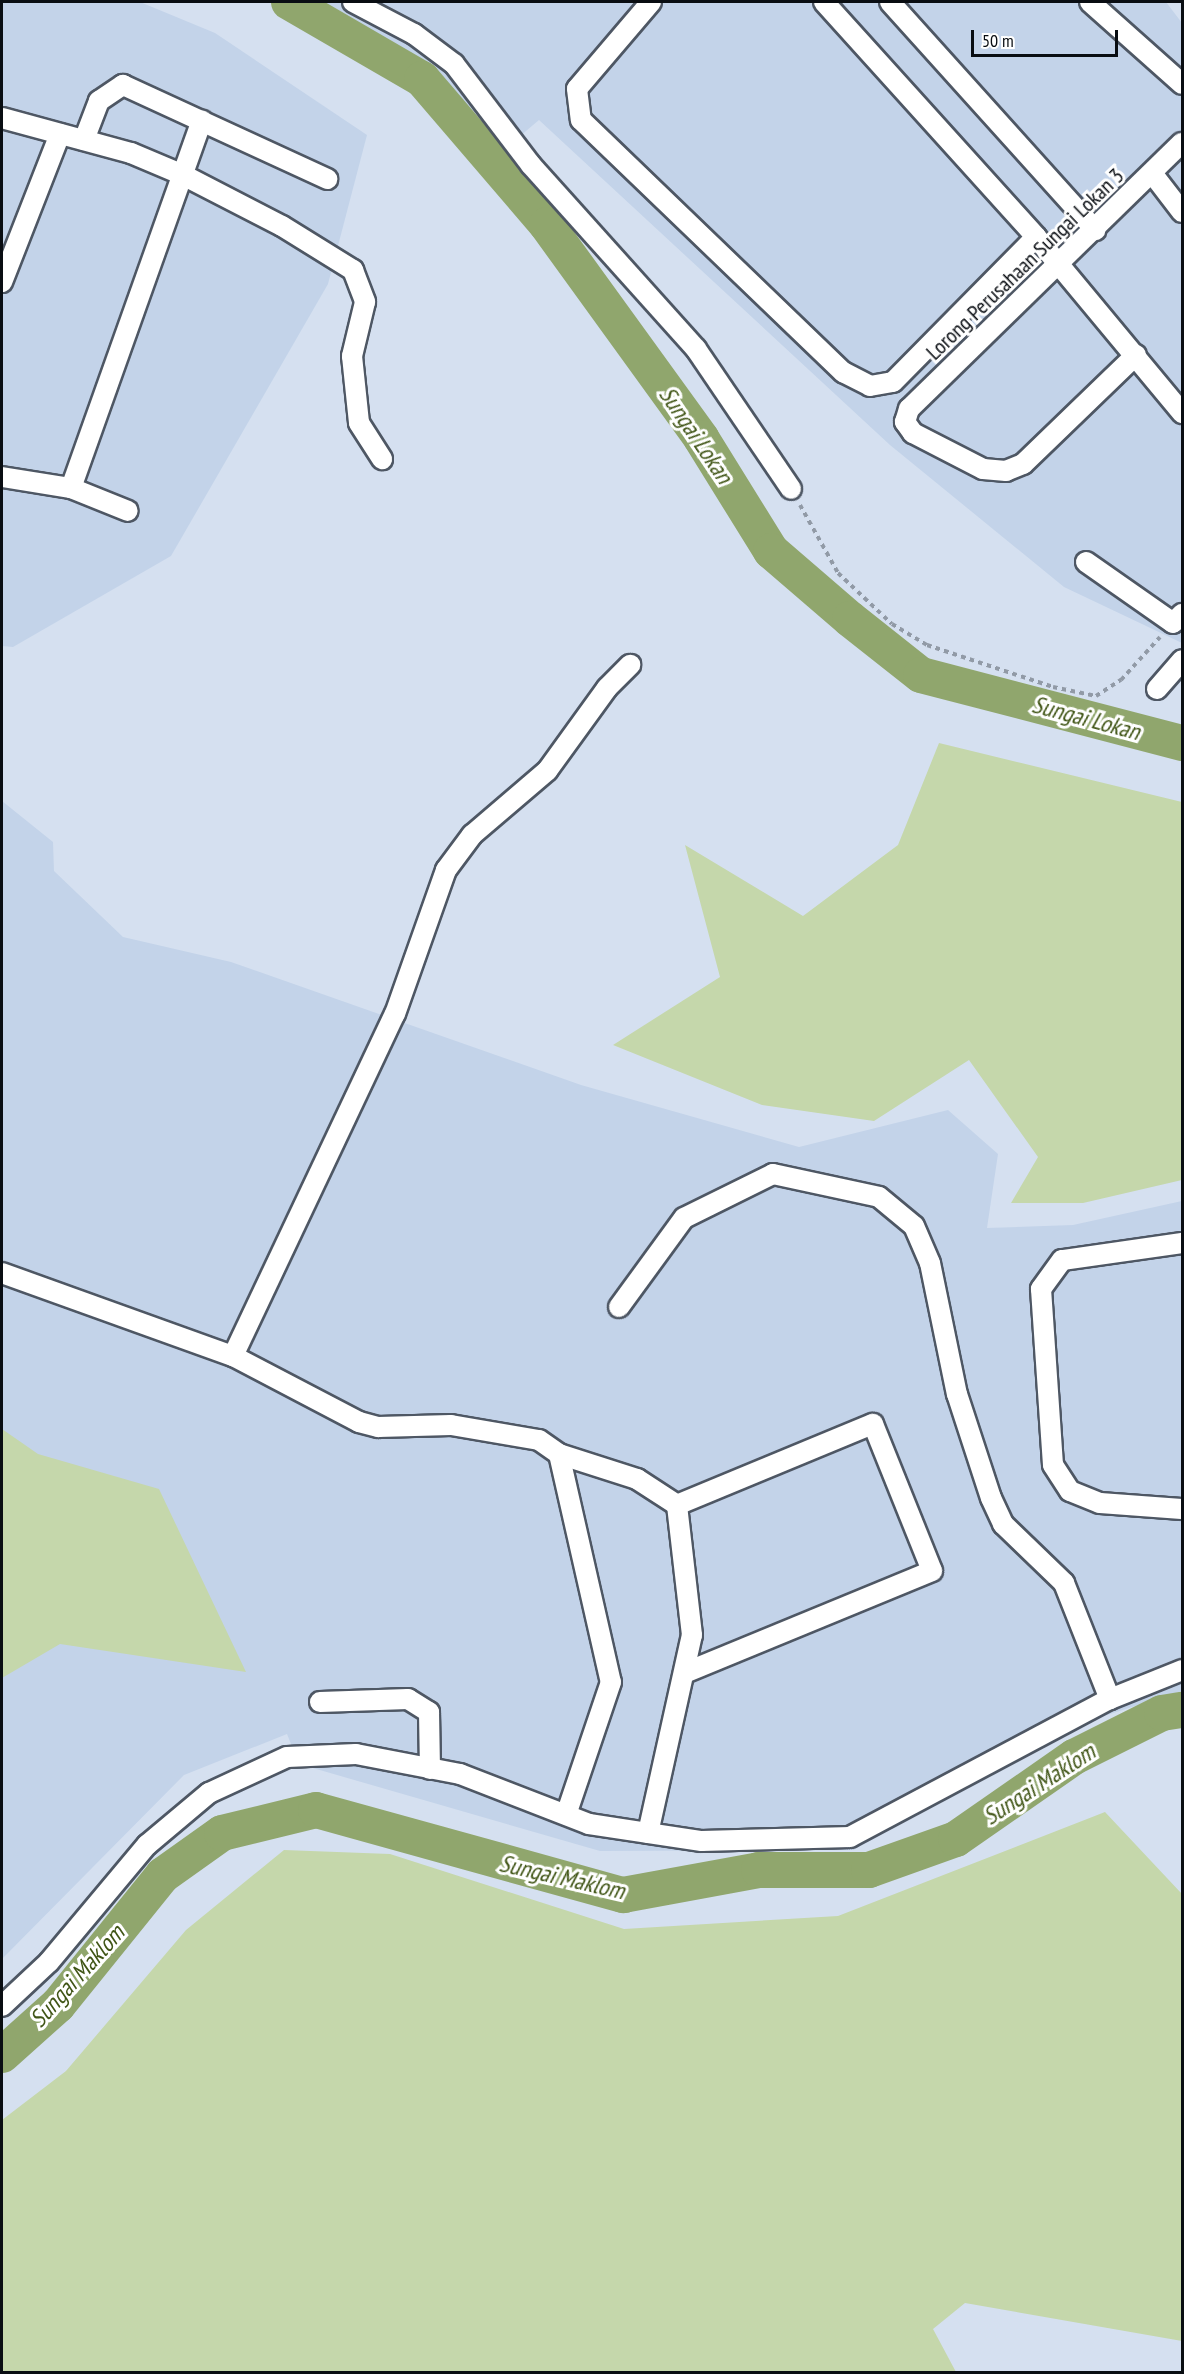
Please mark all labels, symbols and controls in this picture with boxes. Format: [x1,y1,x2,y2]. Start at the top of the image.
scale bar [974,18,1121,56]
text: 50 m [982,29,1014,52]
street label: Lorong Perusahaan Sungai Lokan 3 [921,163,1129,365]
water label: Sungai Lokan [653,381,739,489]
water label: Sungai Lokan [1029,690,1143,746]
water label: Sungai Maklom [978,1737,1100,1831]
water label: Sungai Maklom [497,1849,627,1905]
water label: Sungai Maklom [24,1919,130,2033]

